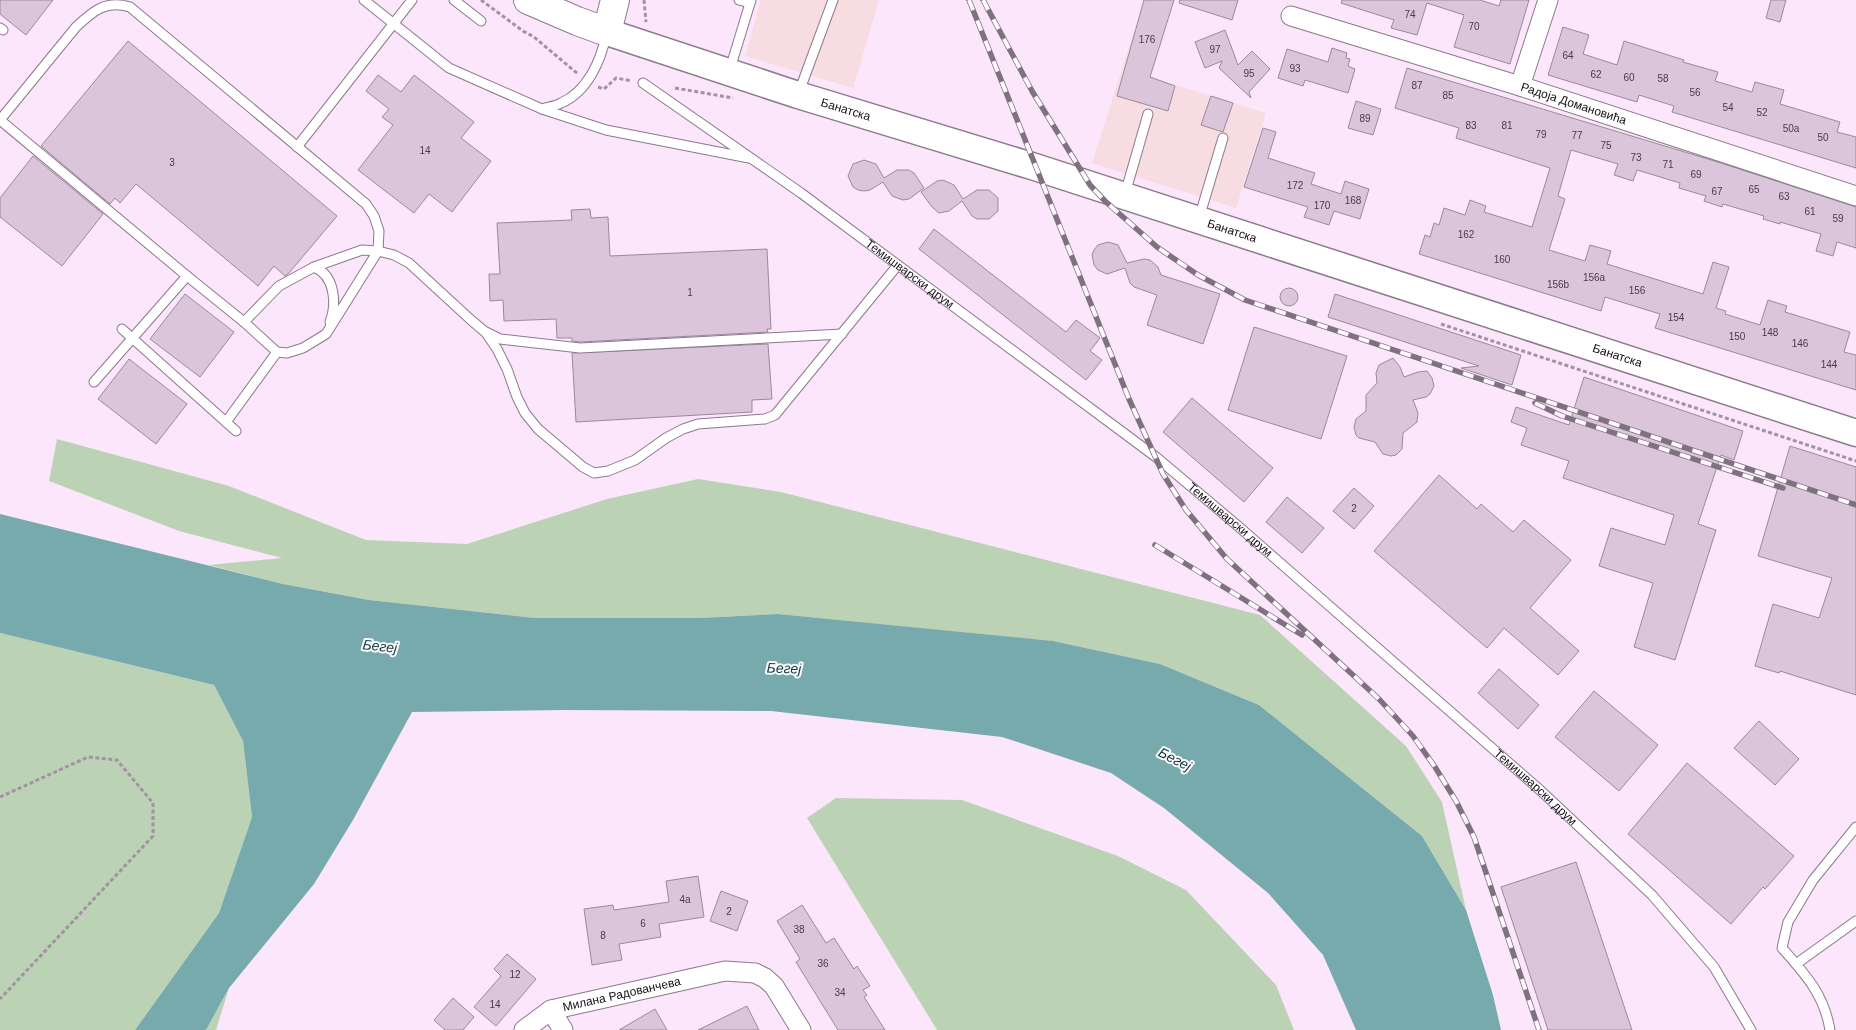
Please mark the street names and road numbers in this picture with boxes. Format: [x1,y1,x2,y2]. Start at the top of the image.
street label: Радоја Домановића [1519,80,1629,128]
street label: Банатска [819,95,873,124]
street label: Банатска [1206,216,1259,246]
street label: Темишварски друм [863,236,957,311]
street label: Банатска [1591,341,1644,370]
street label: Темишварски друм [1185,480,1275,560]
street label: Темишварски друм [1491,746,1580,828]
street label: Милана Радованчева [561,974,682,1014]

